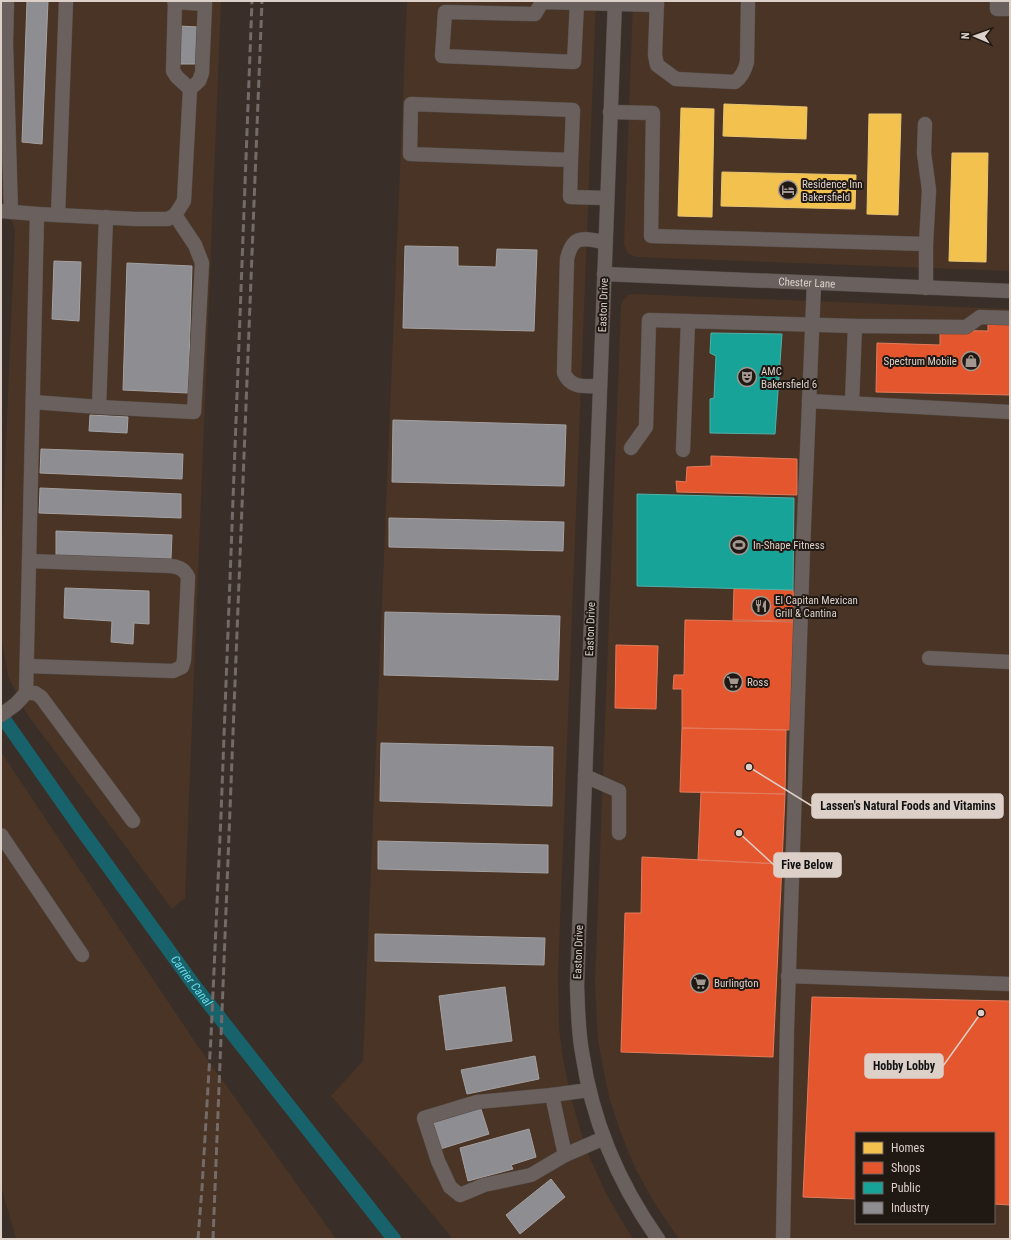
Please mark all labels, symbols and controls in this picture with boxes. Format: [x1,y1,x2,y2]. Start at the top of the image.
north arrow [955,16,995,56]
text: N [959,32,972,39]
place label: Residence Inn Bakersfield [802,178,863,204]
hotel icon: Residence Inn Bakersfield [777,179,799,201]
street label: Chester Lane [778,275,836,291]
street label: Easton Drive [596,278,611,332]
shop icon: Spectrum Mobile [960,350,982,372]
place label: Spectrum Mobile [883,355,957,368]
place label: AMC Bakersfield 6 [761,365,817,391]
theatre icon: AMC Bakersfield 6 [736,366,758,388]
sports icon: In-Shape Fitness [728,534,750,556]
place label: In-Shape Fitness [753,539,825,552]
place label: El Capitan Mexican Grill & Cantina [775,594,858,620]
restaurant icon: El Capitan Mexican Grill & Cantina [750,595,772,617]
street label: Easton Drive [583,602,598,656]
supermarket icon: Ross [722,671,744,693]
place label: Ross [747,676,768,689]
callout: Lassen's Natural Foods and Vitamins [812,794,1003,818]
text: Lassen's Natural Foods and Vitamins [820,799,996,813]
callout: Five Below [774,853,841,877]
text: Five Below [781,858,833,872]
street label: Easton Drive [571,925,586,979]
water label: Carrier Canal [168,953,215,1009]
supermarket icon: Burlington [689,972,711,994]
place label: Burlington [714,977,758,990]
callout: Hobby Lobby [865,1054,943,1078]
text: Hobby Lobby [873,1059,936,1073]
legend [855,1132,995,1224]
text: Homes [891,1141,925,1155]
text: Shops [891,1161,920,1175]
text: Public [891,1181,921,1195]
text: Industry [891,1201,929,1215]

